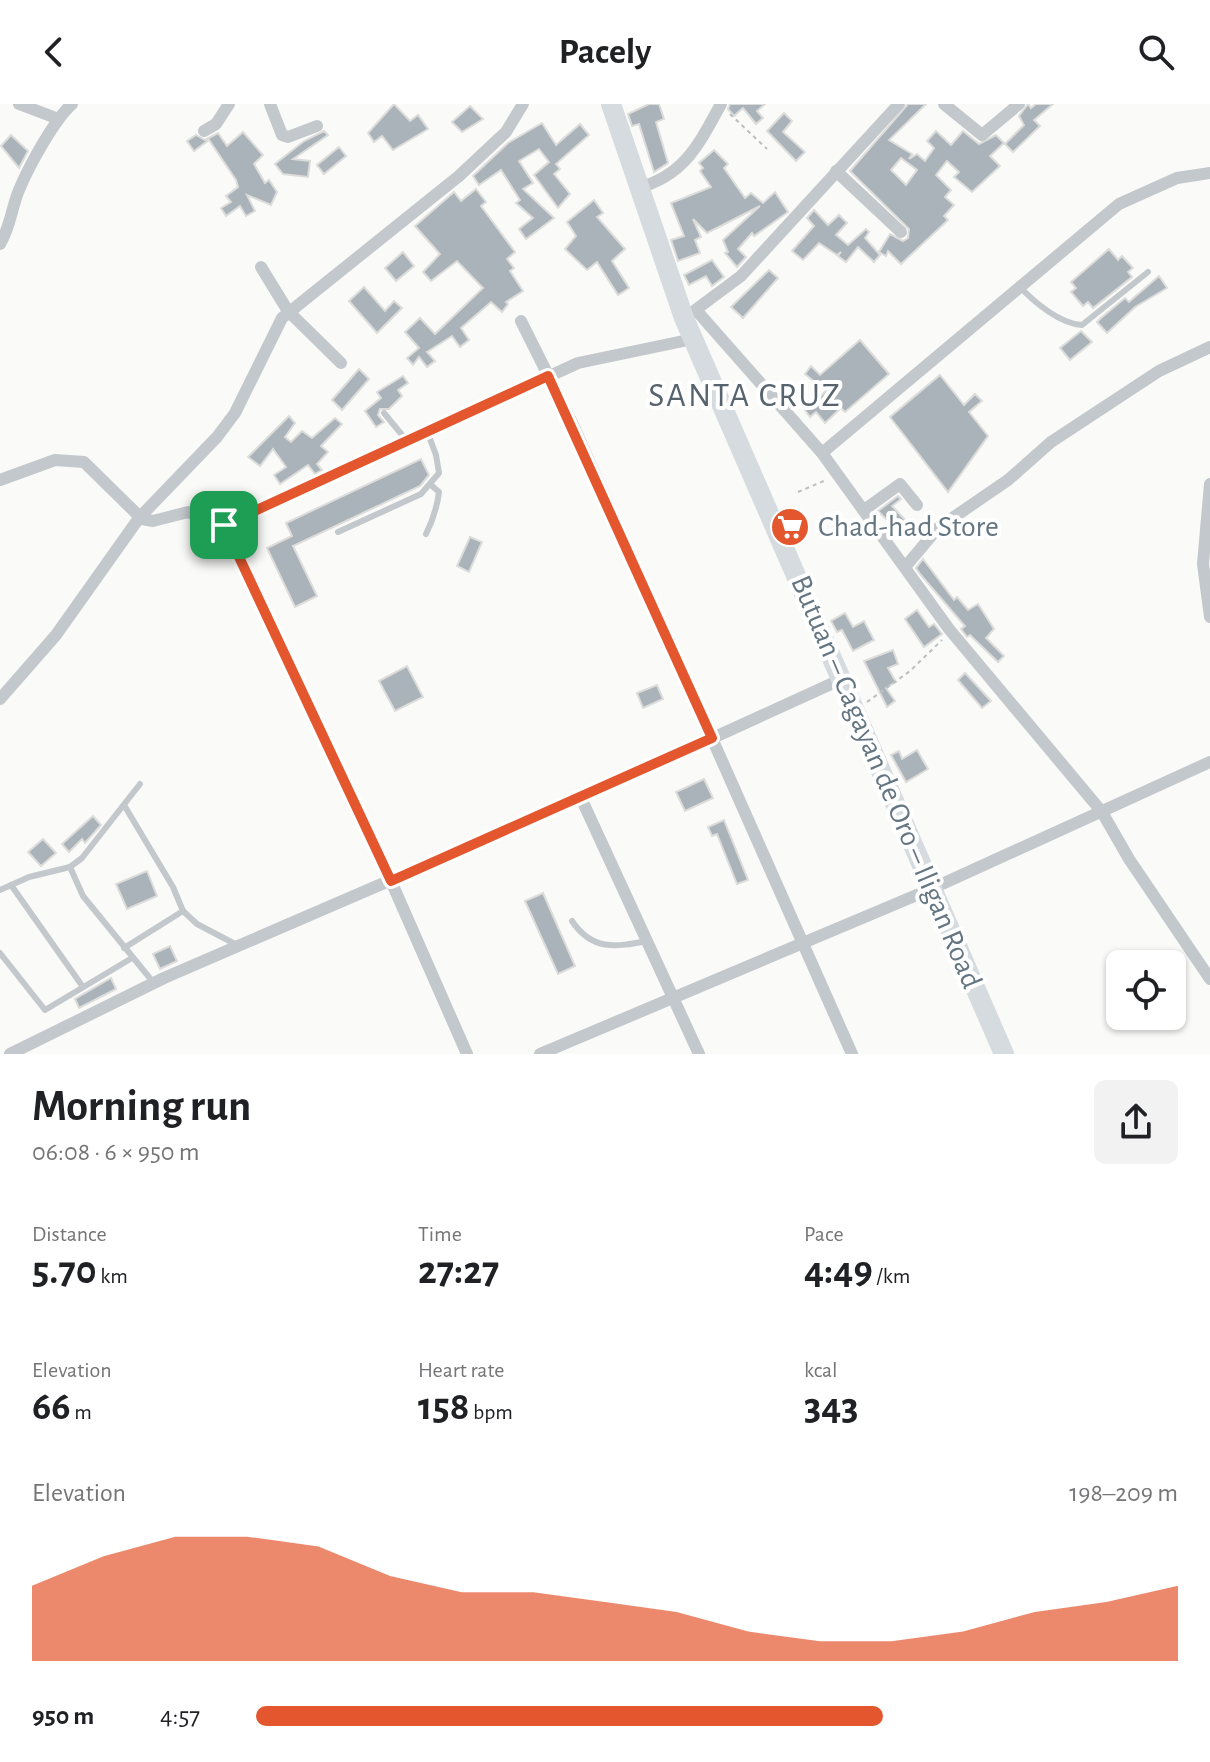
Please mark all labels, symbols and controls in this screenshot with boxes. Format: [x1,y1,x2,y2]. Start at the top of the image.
icon: back [32,30,76,74]
icon: search [1134,30,1178,74]
text: Pacely [559,34,651,70]
district label: SANTA CRUZ [648,379,842,413]
pin [190,491,258,559]
icon: arrive [202,503,246,547]
supermarket icon: Chad-had Store [769,506,811,548]
place label: Chad-had Store [818,512,999,542]
street label: Butuan – Cagayan de Oro – Iligan Road [785,571,987,993]
map controls [1106,950,1186,1030]
button: locate [1106,950,1186,1030]
button: share [1094,1080,1178,1164]
text: Morning run [32,1085,251,1129]
text: 06:08 · 6 × 950 m [32,1139,200,1165]
text: Distance [32,1223,107,1245]
text: Time [418,1223,462,1245]
text: Pace [804,1223,844,1245]
text: 5.70 [32,1251,97,1291]
text: 27:27 [418,1251,499,1291]
text: 4:49 [804,1251,873,1291]
text: km [97,1265,128,1287]
text: /km [873,1265,910,1287]
text: Elevation [32,1359,112,1381]
text: Heart rate [418,1359,504,1381]
text: kcal [804,1359,838,1381]
text: 66 [32,1387,71,1427]
text: 158 [418,1387,469,1427]
text: 343 [804,1387,859,1427]
text: m [71,1401,92,1423]
text: bpm [469,1401,513,1423]
text: Elevation [32,1480,126,1506]
text: 198–209 m [1069,1480,1178,1506]
text: 950 m [32,1703,94,1729]
text: 4:57 [160,1703,200,1729]

